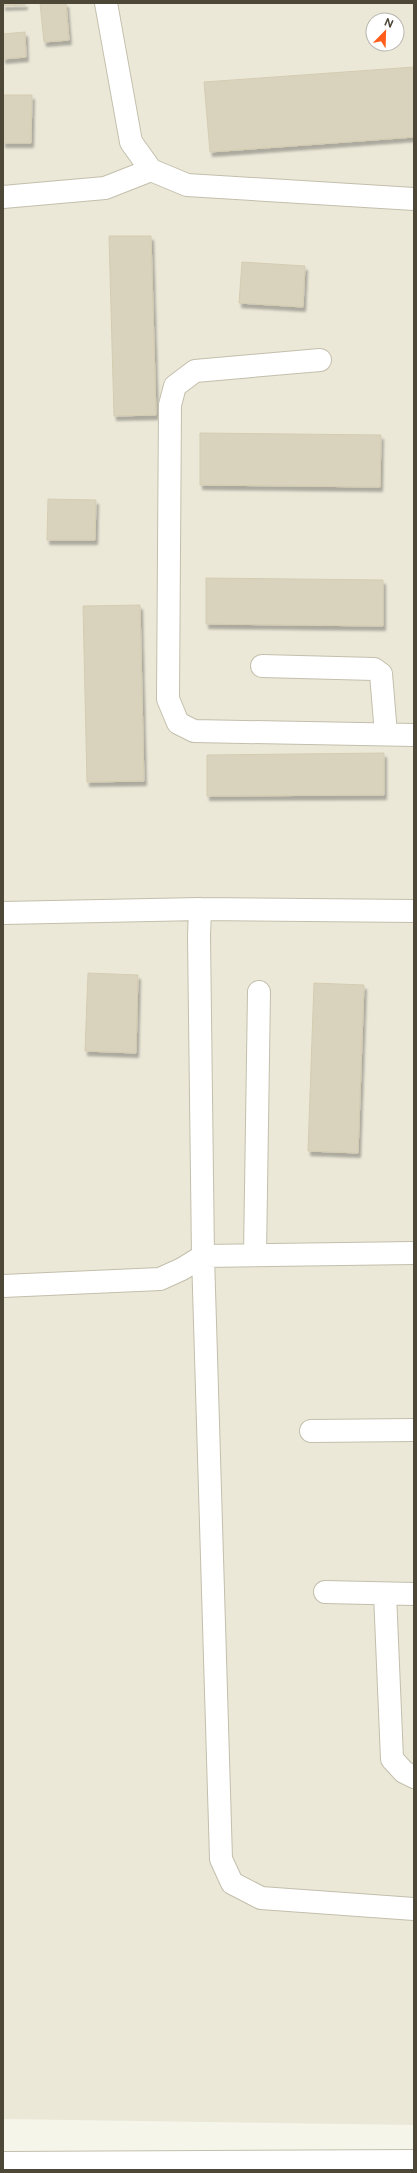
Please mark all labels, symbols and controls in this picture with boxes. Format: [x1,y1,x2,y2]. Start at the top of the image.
north arrow [365,12,405,52]
text: N [382,16,395,31]

